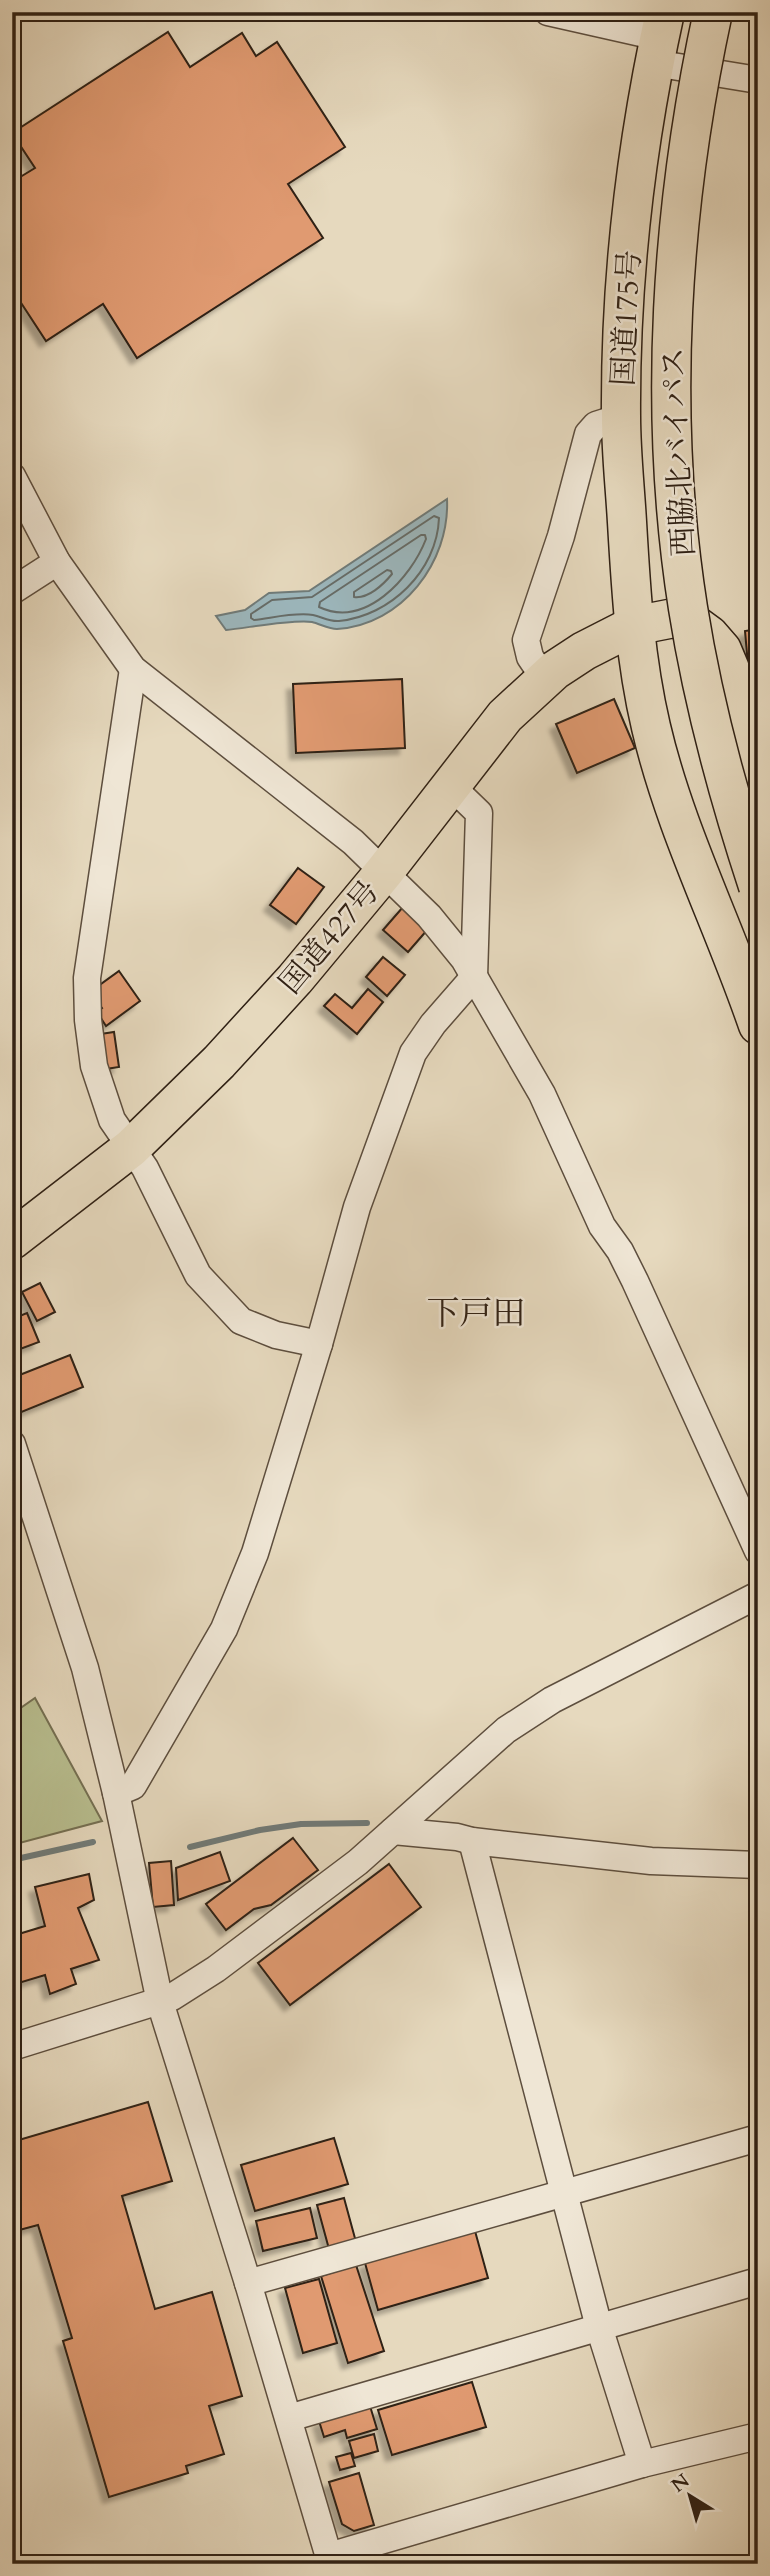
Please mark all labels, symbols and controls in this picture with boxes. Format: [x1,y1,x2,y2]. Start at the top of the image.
street label: 国道175号 [602,249,651,387]
street label: 西脇北バイパス [653,346,704,558]
street label: 国道427号 [270,872,389,1003]
district label: 下戸田 [427,1291,526,1336]
north arrow [654,2460,724,2530]
text: N [666,2468,695,2499]

